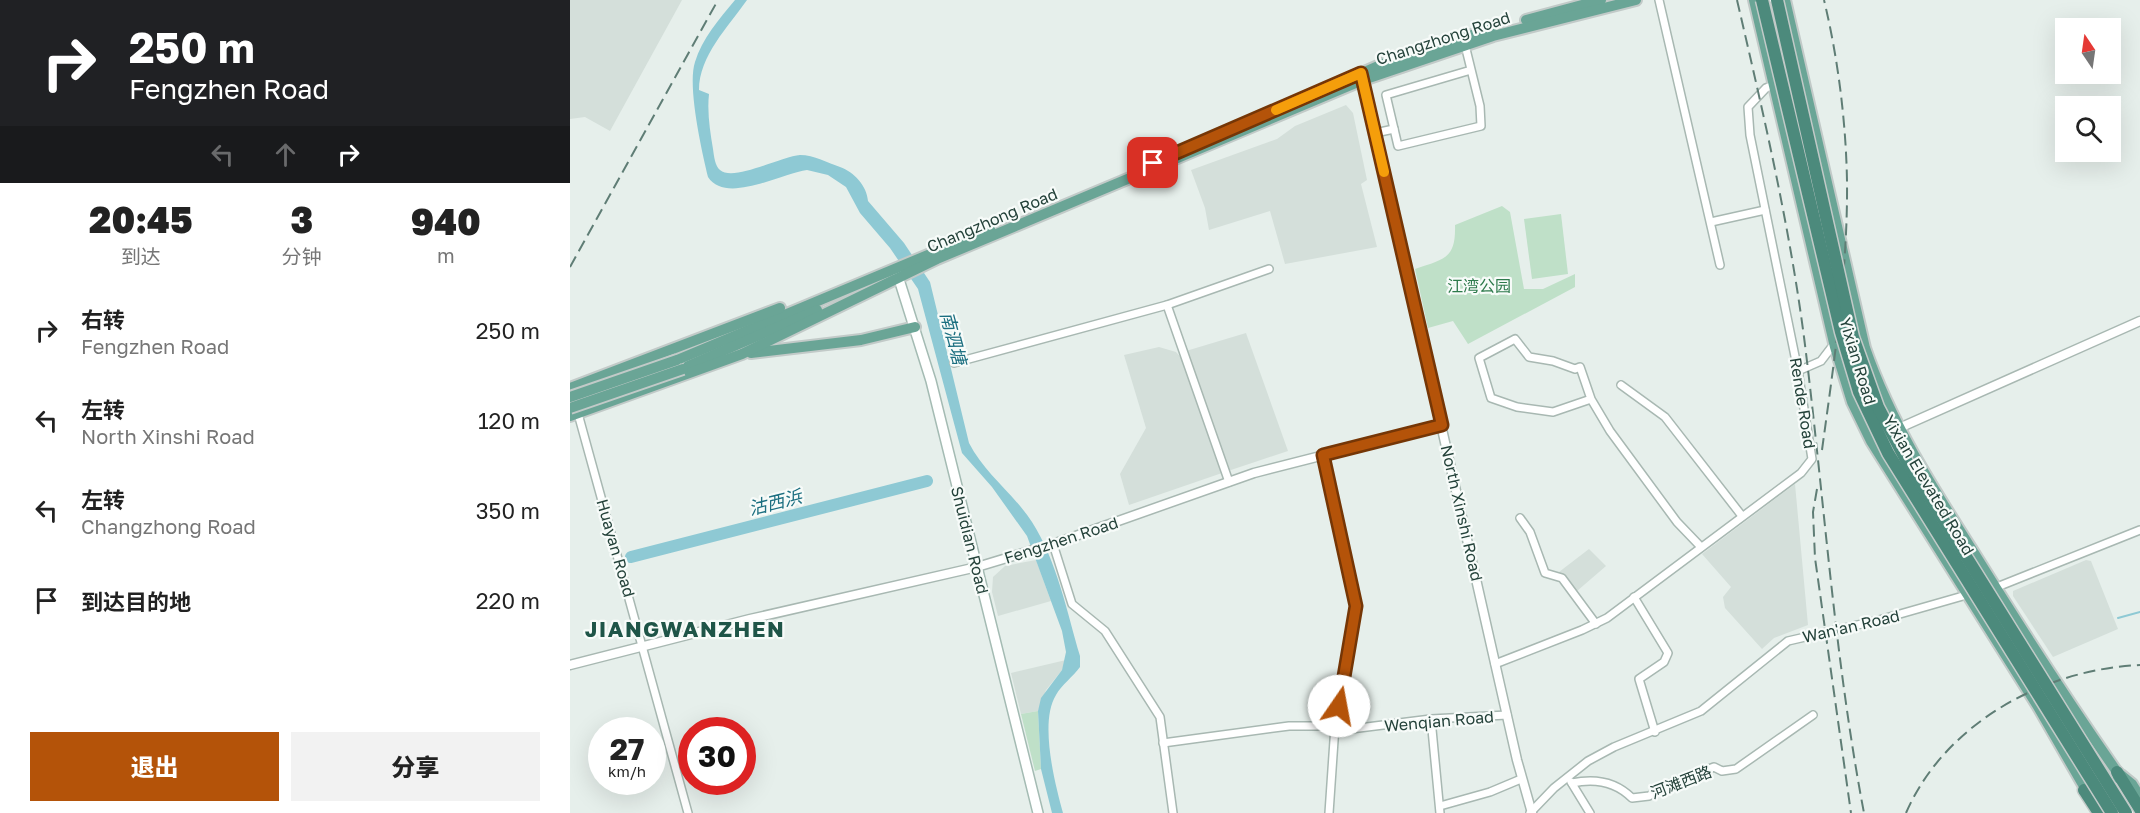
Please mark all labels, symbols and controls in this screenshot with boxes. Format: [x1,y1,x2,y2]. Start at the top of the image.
street label: Changzhong Road [1373,7,1513,69]
north arrow [2055,18,2121,84]
map controls [2055,18,2121,162]
text: 250 m [129,22,255,72]
icon: right [30,24,108,102]
text: Fengzhen Road [129,73,329,105]
button: search [2055,96,2121,162]
pin [1127,137,1178,188]
icon: left [206,138,239,171]
icon: ahead [269,138,302,171]
icon: right [332,138,365,171]
icon: arrive [1136,146,1169,179]
street label: Changzhong Road [924,183,1060,257]
text: 20:45 [89,198,193,241]
text: 3 [290,198,313,241]
text: 940 [411,200,481,243]
text: m [437,243,455,267]
text: 到达 [121,244,161,268]
text: 分钟 [282,244,322,268]
park label: 江湾公园 [1447,276,1511,296]
text: 右转 [81,306,125,333]
water label: 南泗塘 [936,309,972,370]
icon: right [30,314,63,347]
street label: Yixian Road [1835,315,1881,407]
text: 250 m [476,317,540,344]
text: Fengzhen Road [81,334,229,358]
street label: Rende Road [1786,356,1820,450]
text: 左转 [81,396,125,423]
icon: left [30,404,63,437]
text: 120 m [478,407,540,434]
street label: Yixian Elevated Road [1879,411,1979,559]
text: North Xinshi Road [81,424,255,448]
street label: North Xinshi Road [1437,443,1487,583]
water label: 沽西浜 [746,484,806,519]
street label: Shuidian Road [947,484,993,596]
text: 左转 [81,486,125,513]
icon: left [30,494,63,527]
text: 350 m [476,497,540,524]
street label: Huayan Road [592,497,640,599]
street label: Fengzhen Road [1001,512,1121,568]
text: Changzhong Road [81,514,256,538]
icon: arrive [30,584,63,617]
text: 220 m [476,587,540,614]
text: 到达目的地 [81,588,191,615]
street label: Wan'an Road [1800,605,1902,647]
district label: JIANGWANZHEN [585,615,785,642]
position arrow [1307,674,1371,738]
street label: Wenqian Road [1383,706,1495,736]
speed limit sign: 30 [678,717,756,795]
text: 27 [610,731,644,767]
button: 退出 [30,732,279,801]
button: 分享 [291,732,540,801]
street label: 河滩西路 [1648,761,1714,803]
text: km/h [608,762,646,780]

